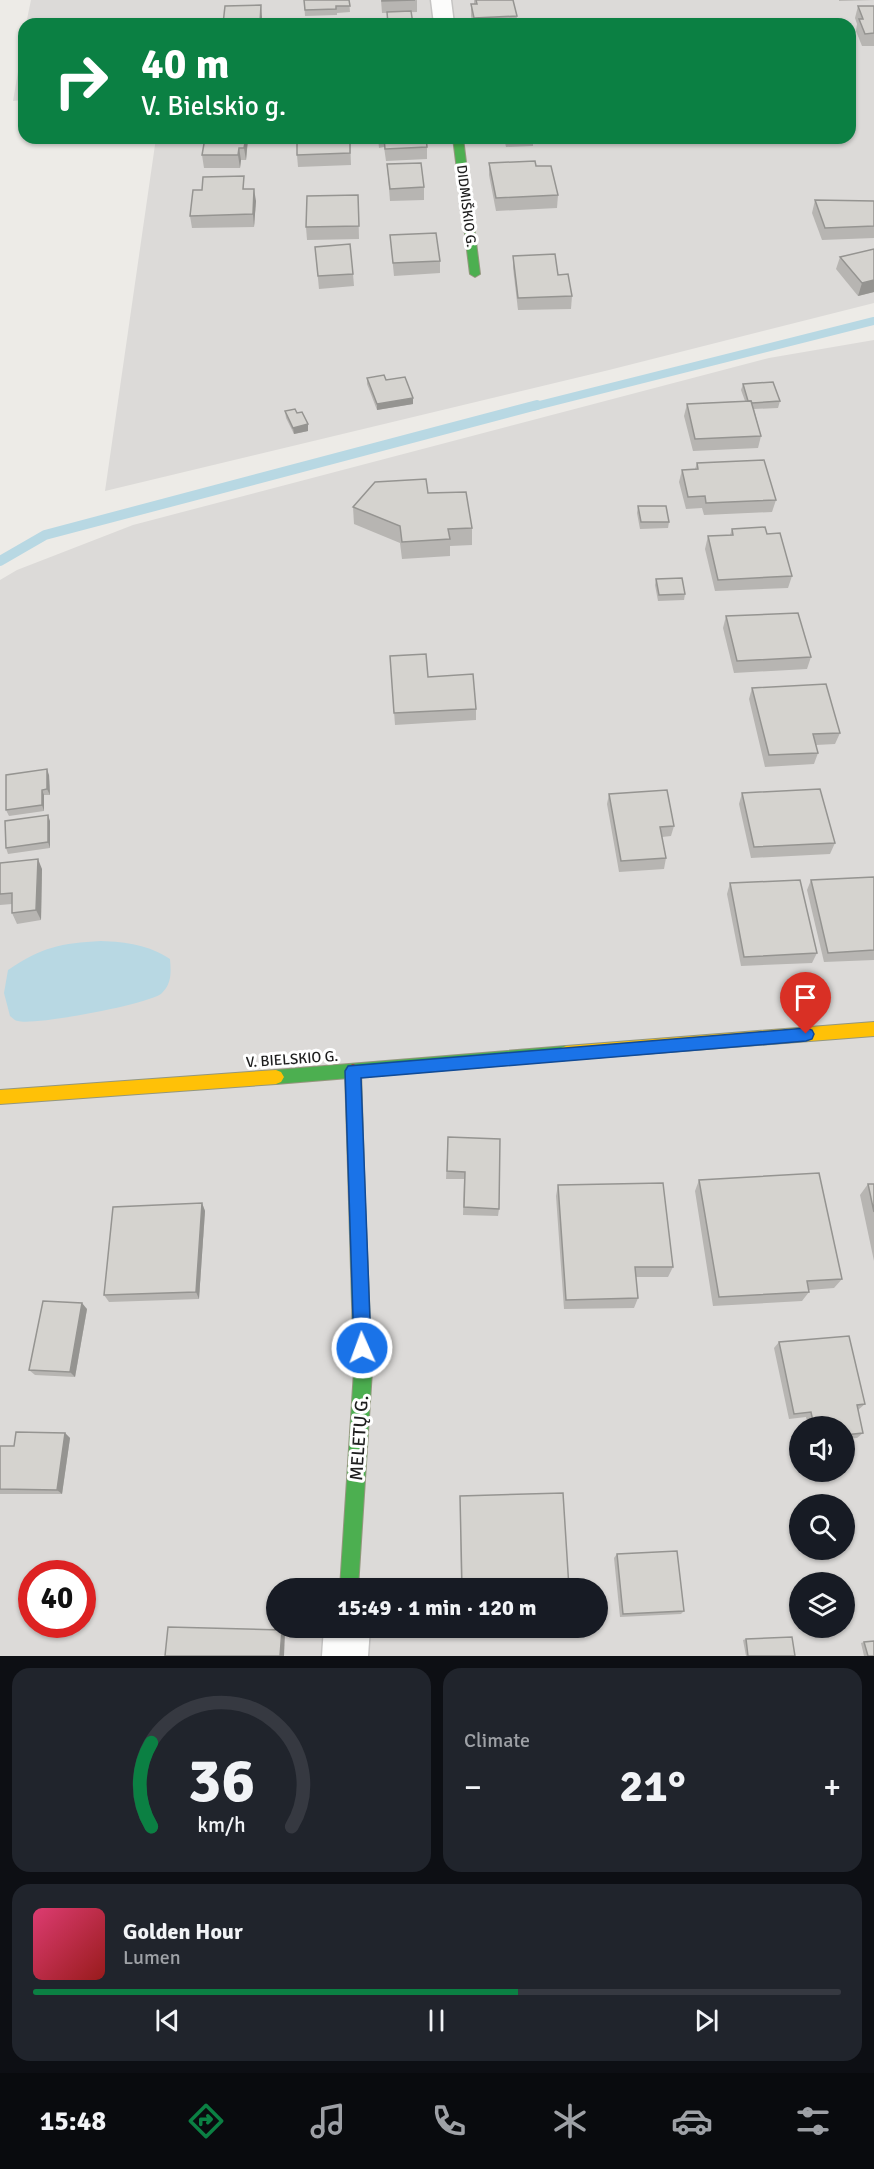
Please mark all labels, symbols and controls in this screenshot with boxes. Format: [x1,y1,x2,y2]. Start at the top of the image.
text: 40 m [141,39,230,90]
icon: right [42,42,120,120]
text: V. Bielskio g. [141,90,286,123]
street label: DIDMIŠKIO G. [453,164,480,248]
pin [780,972,831,1034]
icon: arrive [789,981,822,1014]
street label: V. BIELSKIO G. [245,1047,339,1071]
position arrow [330,1316,394,1380]
street label: MELETŲ G. [345,1395,373,1481]
map controls [789,1416,855,1638]
button: sound [789,1416,855,1482]
button: search [789,1494,855,1560]
speed limit sign: 40 [18,1560,96,1638]
button: layers [789,1572,855,1638]
text: 15:49 · 1 min · 120 m [337,1594,537,1621]
text: Climate [464,1728,530,1753]
text: 36 [188,1742,255,1819]
text: 21° [619,1759,686,1814]
text: − [464,1767,482,1808]
text: + [823,1767,841,1808]
text: km/h [197,1812,246,1838]
text: Golden Hour [123,1918,243,1945]
text: Lumen [123,1945,181,1970]
icon: previous [151,2004,184,2037]
icon: pause [420,2004,453,2037]
icon: next [690,2004,723,2037]
icon: directions [185,2100,227,2142]
icon: music [307,2100,349,2142]
icon: phone [428,2100,470,2142]
icon: climate [549,2100,591,2142]
icon: car [671,2100,713,2142]
icon: filters [792,2100,834,2142]
text: 15:48 [40,2105,106,2138]

